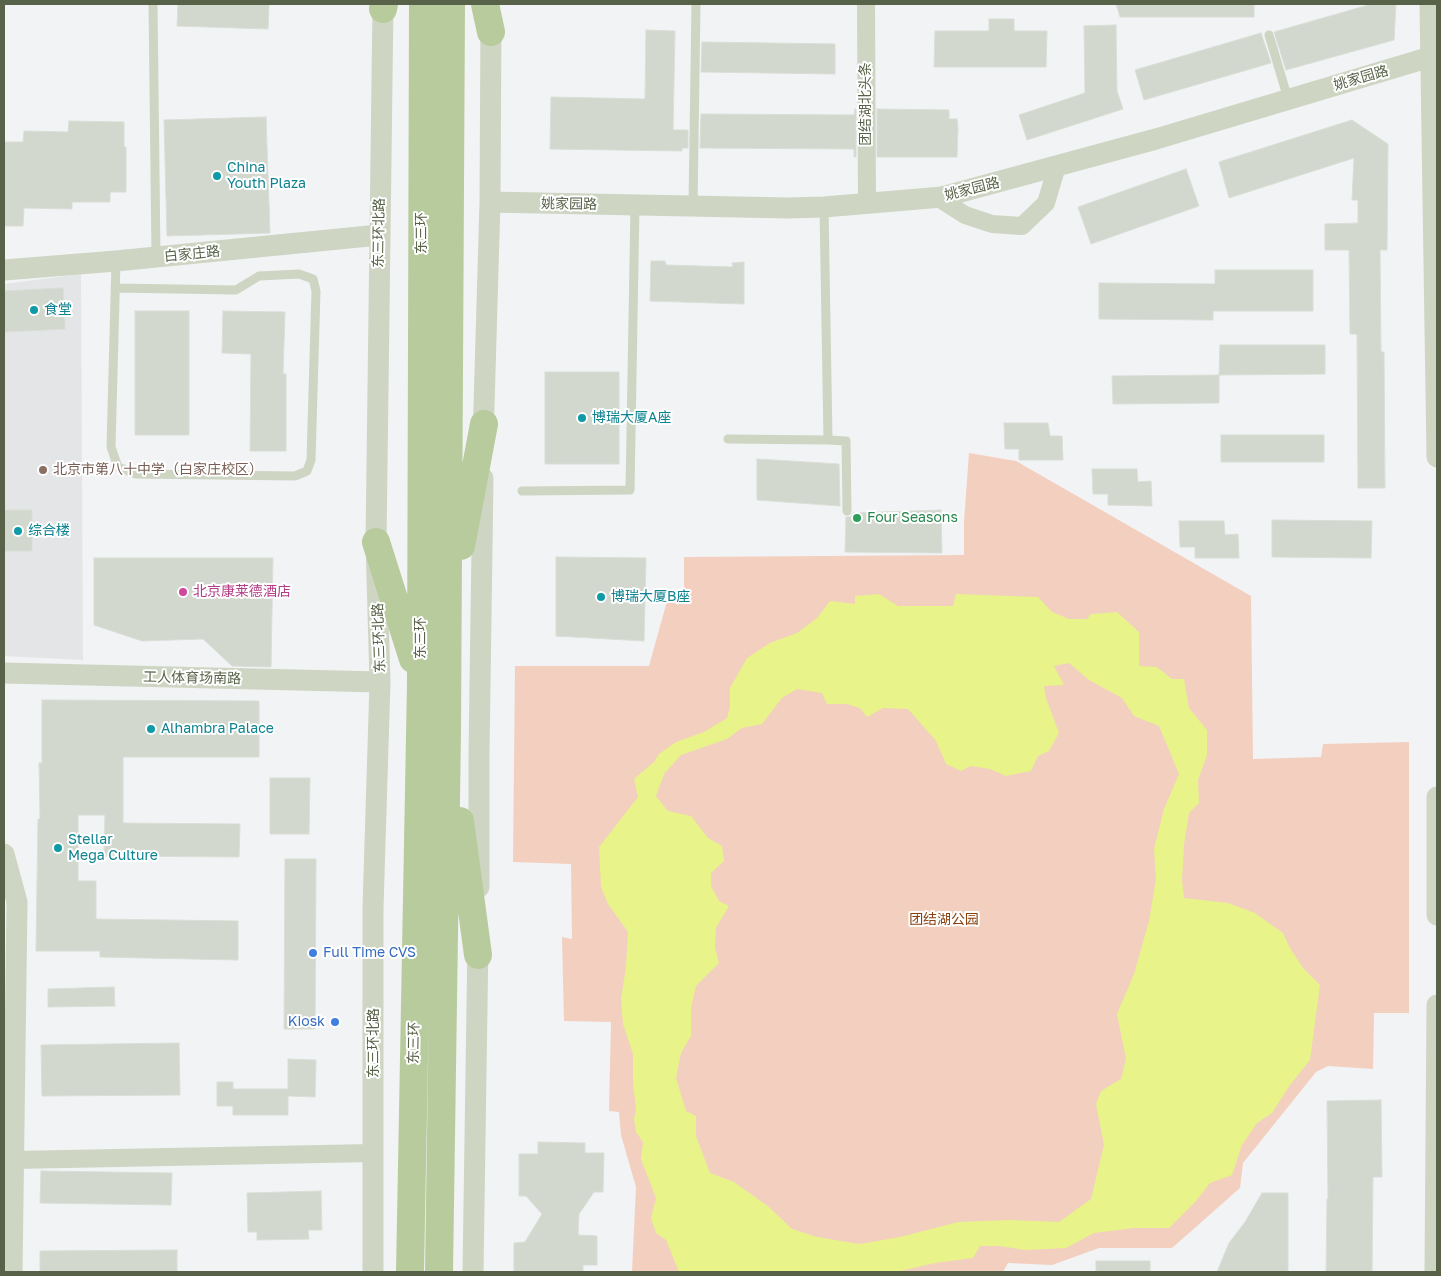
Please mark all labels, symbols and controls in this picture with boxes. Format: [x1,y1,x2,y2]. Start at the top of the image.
street label: 团结湖北头条 [858,62,874,146]
street label: 姚家园路 [1332,62,1390,94]
place label: China Youth Plaza [227,160,306,192]
marker: China Youth Plaza [211,170,223,182]
street label: 姚家园路 [943,174,1001,204]
street label: 姚家园路 [541,195,597,213]
street label: 东三环北路 [370,198,388,268]
street label: 东三环 [414,212,430,254]
street label: 白家庄路 [163,243,221,265]
place label: 食堂 [44,302,72,318]
marker: 食堂 [28,304,40,316]
place label: 博瑞大厦A座 [592,410,671,426]
marker: 博瑞大厦A座 [576,412,588,424]
place label: 北京市第八十中学（白家庄校区） [53,462,263,478]
marker: 北京市第八十中学（白家庄校区） [37,464,49,476]
place label: Four Seasons [867,510,958,526]
marker: Four Seasons [851,512,863,524]
place label: 综合楼 [28,523,70,539]
marker: 综合楼 [12,525,24,537]
place label: 北京康莱德酒店 [193,584,291,600]
marker: 北京康莱德酒店 [177,586,189,598]
place label: 博瑞大厦B座 [611,589,690,605]
marker: 博瑞大厦B座 [595,591,607,603]
street label: 东三环北路 [369,603,389,673]
street label: 东三环 [413,617,429,659]
street label: 工人体育场南路 [143,669,241,687]
place label: Alhambra Palace [161,721,274,737]
marker: Alhambra Palace [145,723,157,735]
place label: Stellar Mega Culture [68,832,158,864]
marker: Stellar Mega Culture [52,842,64,854]
park label: 团结湖公园 [909,912,979,928]
place label: Full Time CVS [323,945,416,961]
marker: Full Time CVS [307,947,319,959]
street label: 东三环北路 [366,1008,382,1078]
place label: Kiosk [288,1014,325,1030]
marker: Kiosk [329,1016,341,1028]
street label: 东三环 [405,1022,423,1064]

